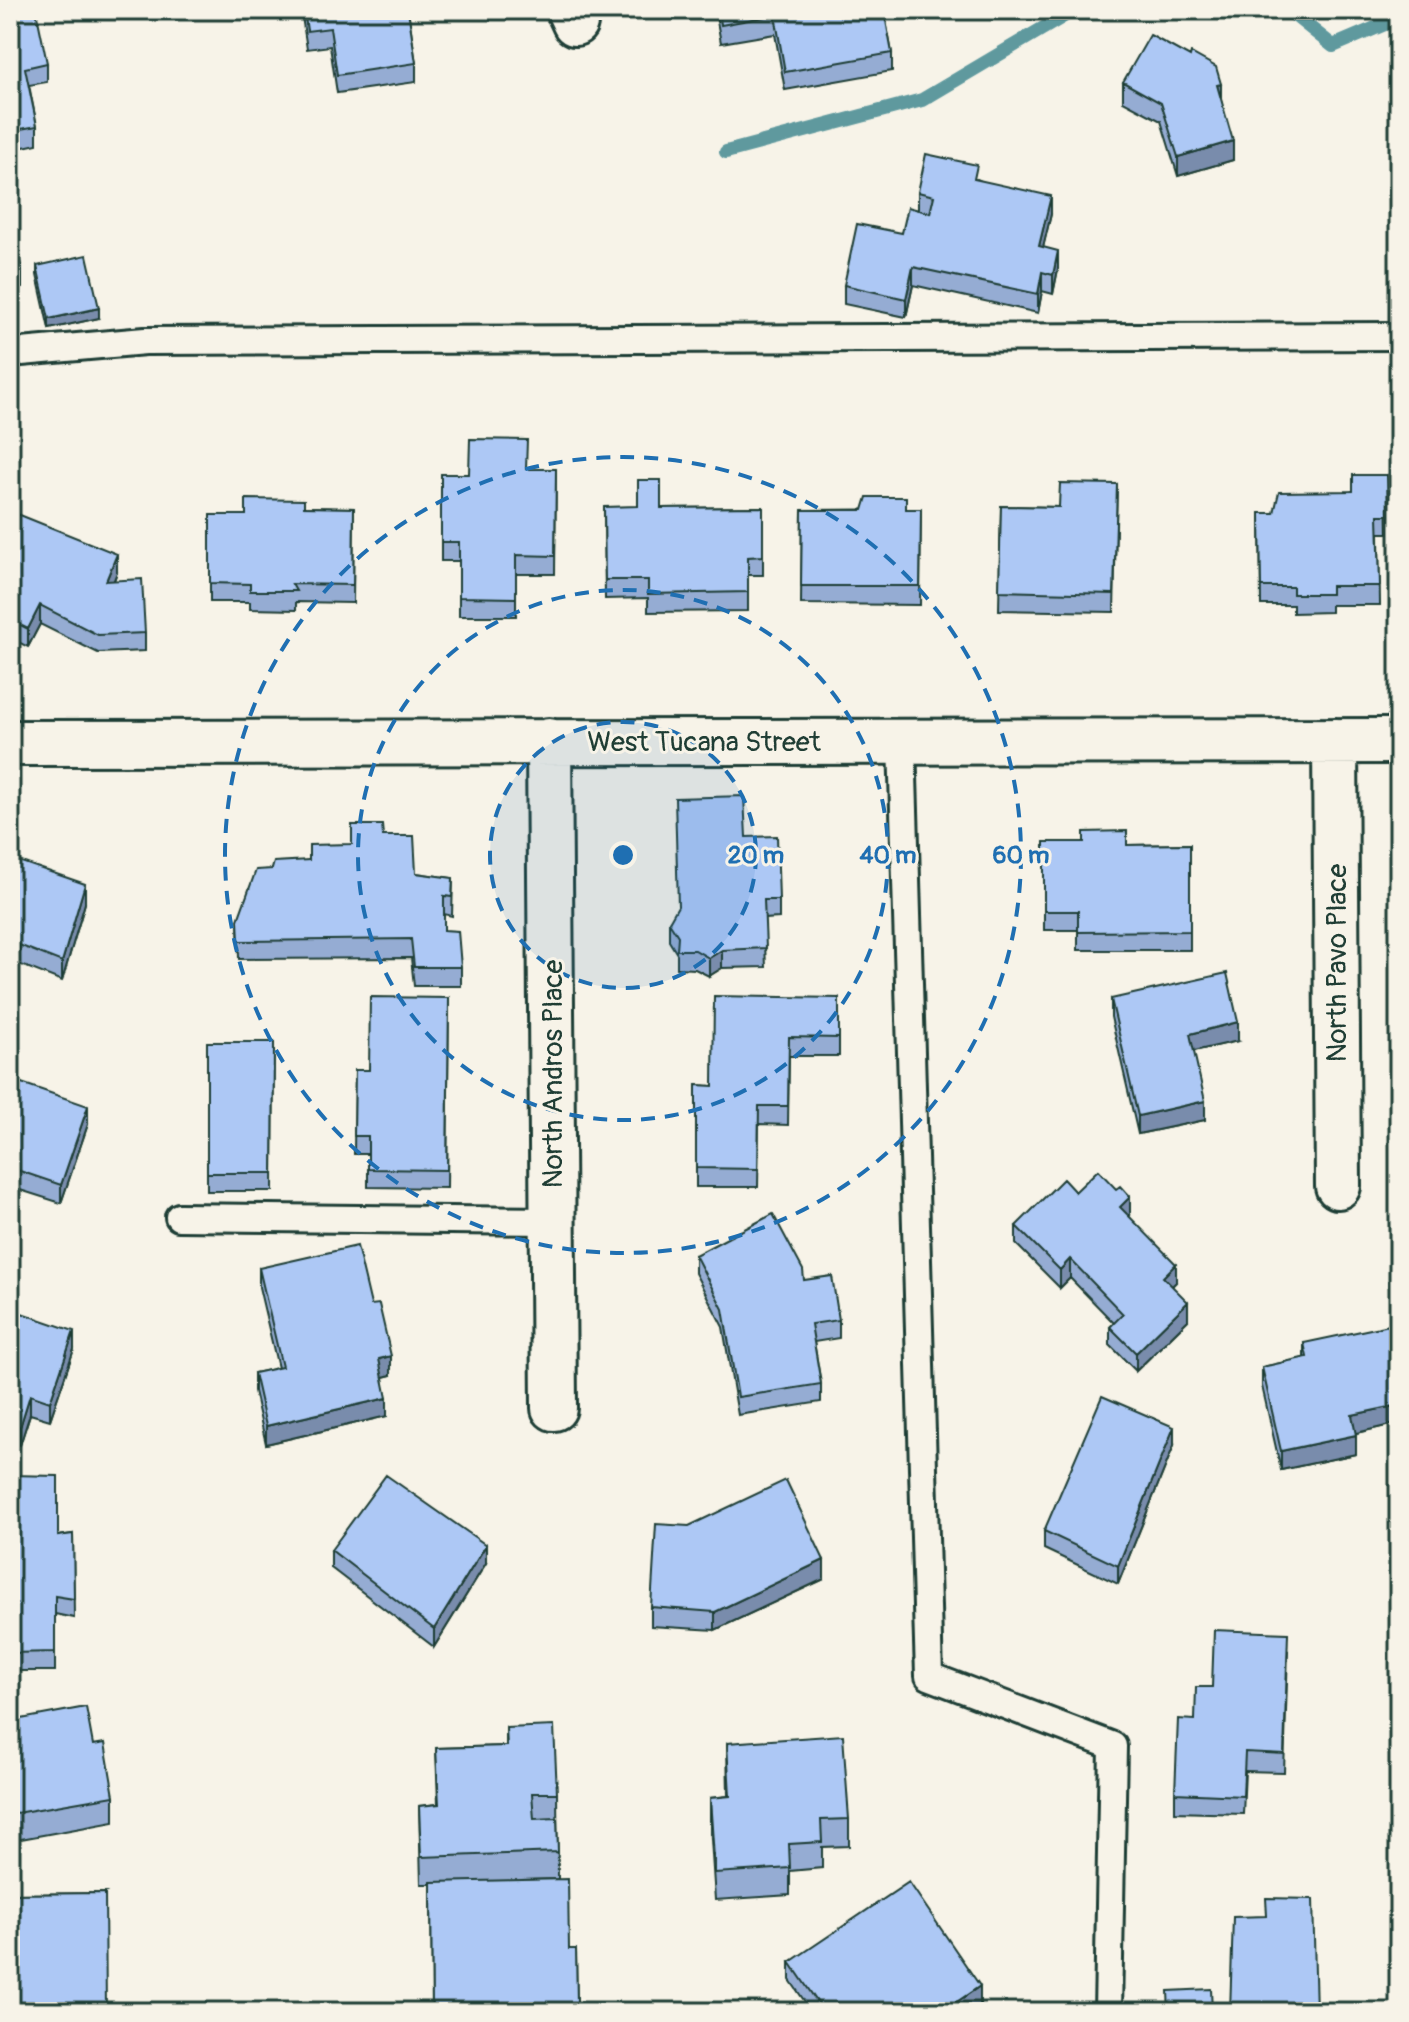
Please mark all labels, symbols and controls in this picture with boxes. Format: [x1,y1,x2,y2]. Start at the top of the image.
street label: West Tucana Street [587,725,822,760]
centre of rings [609,841,637,869]
text: 20 m [728,841,784,870]
text: 40 m [860,841,916,870]
text: 60 m [993,841,1049,870]
street label: North Pavo Place [1320,863,1355,1062]
street label: North Andros Place [536,960,571,1188]

